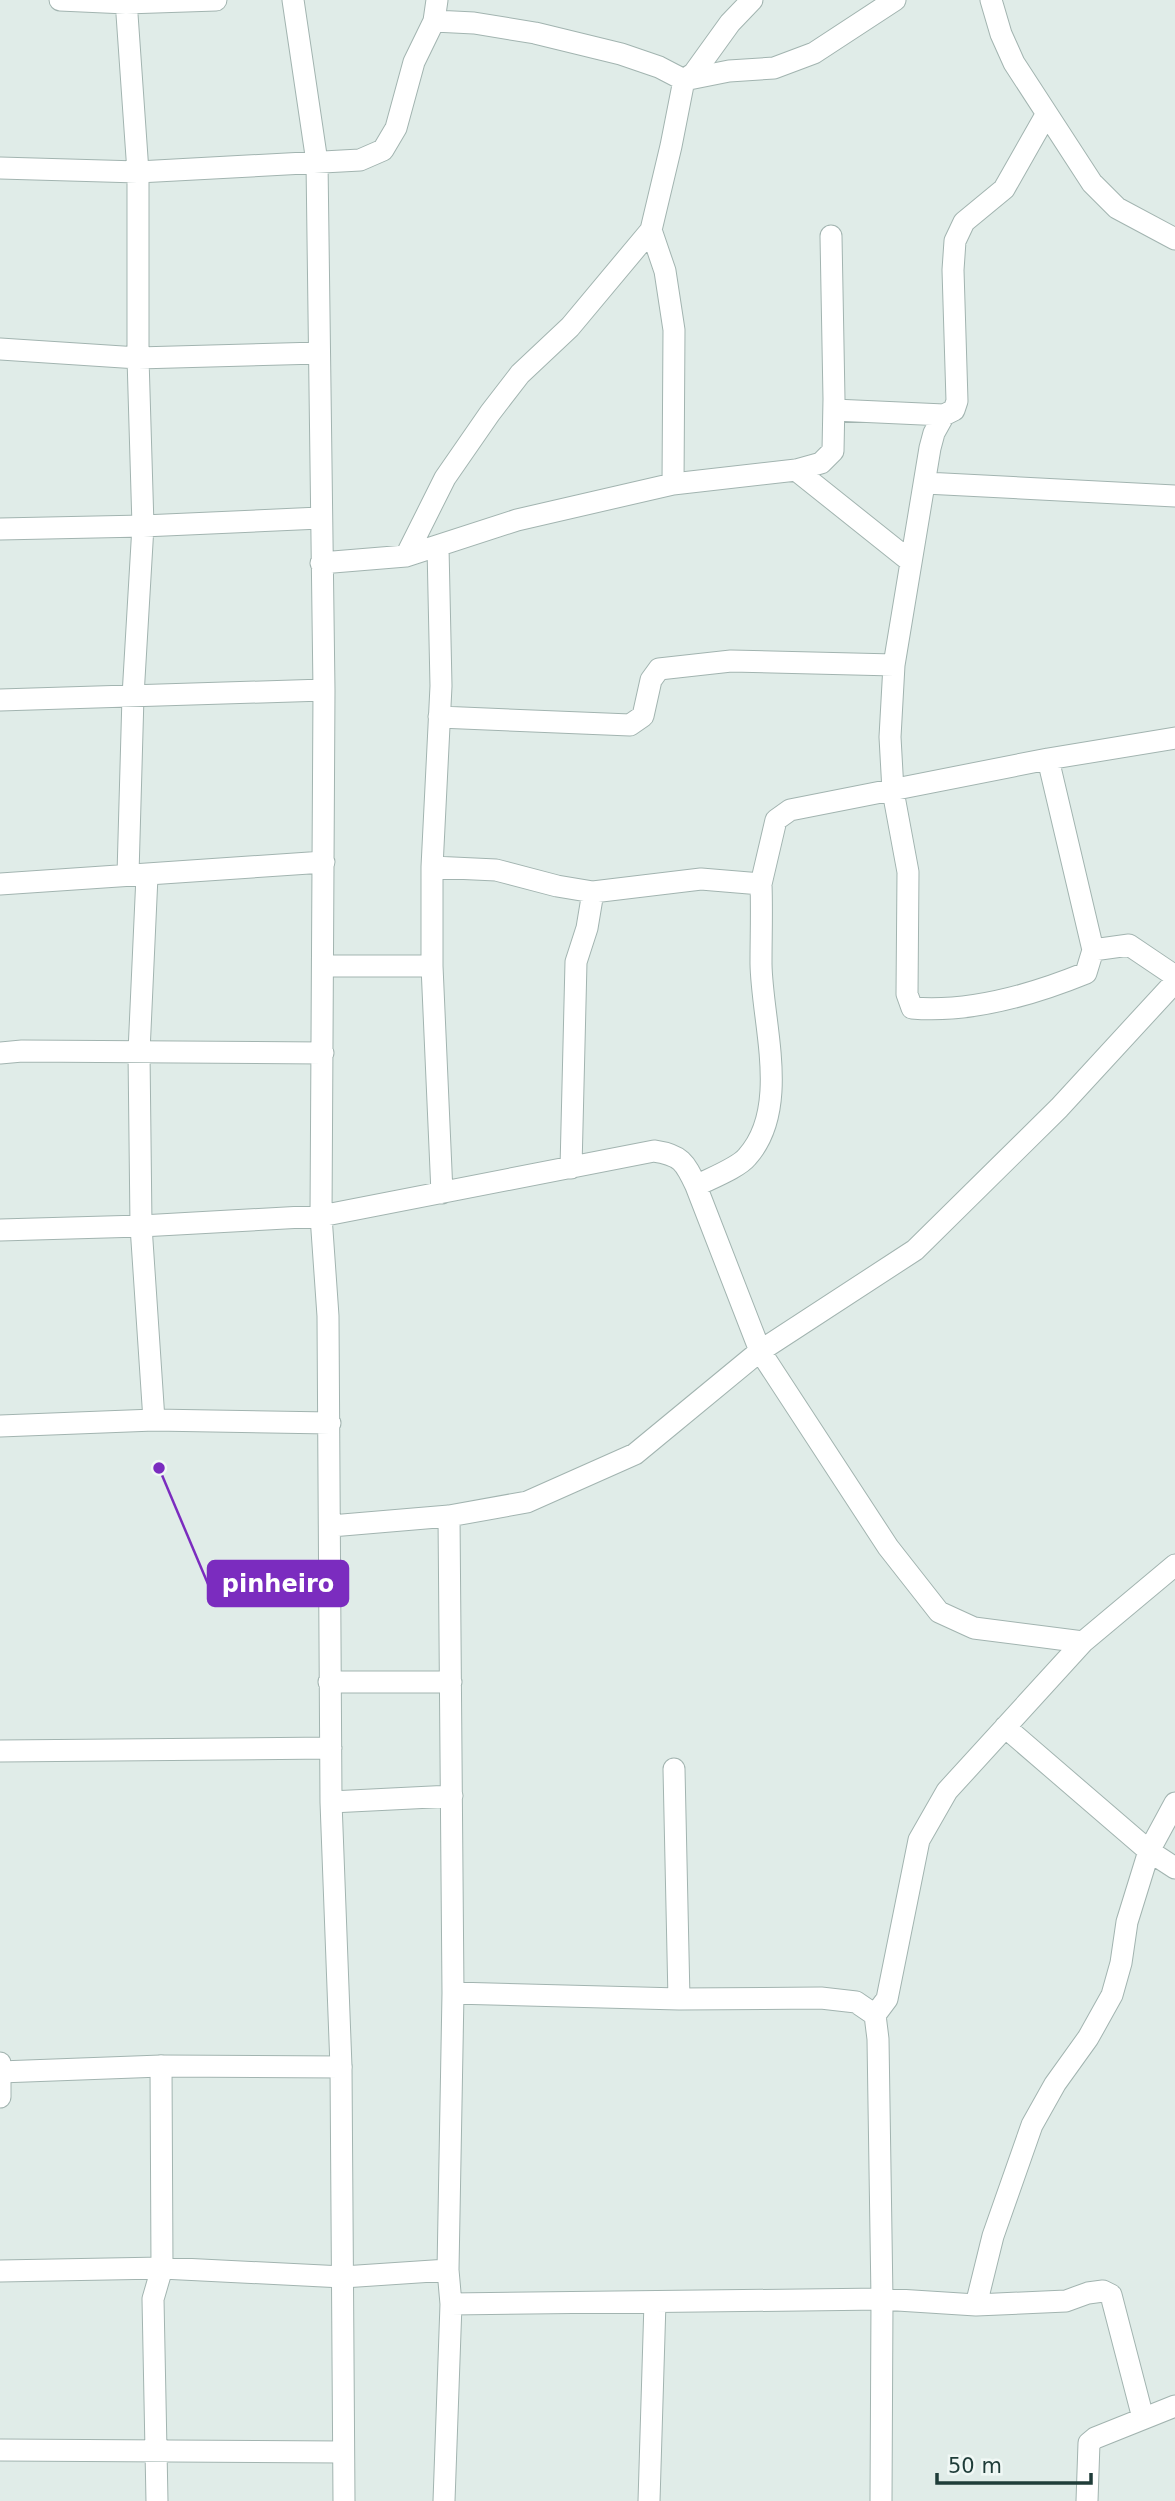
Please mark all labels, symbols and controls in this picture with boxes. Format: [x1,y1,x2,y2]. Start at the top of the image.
callout: pinheiro [208,1561,348,1606]
text: pinheiro [222,1570,334,1598]
scale bar [937,2442,1091,2486]
text: 50 m [948,2454,1002,2478]

